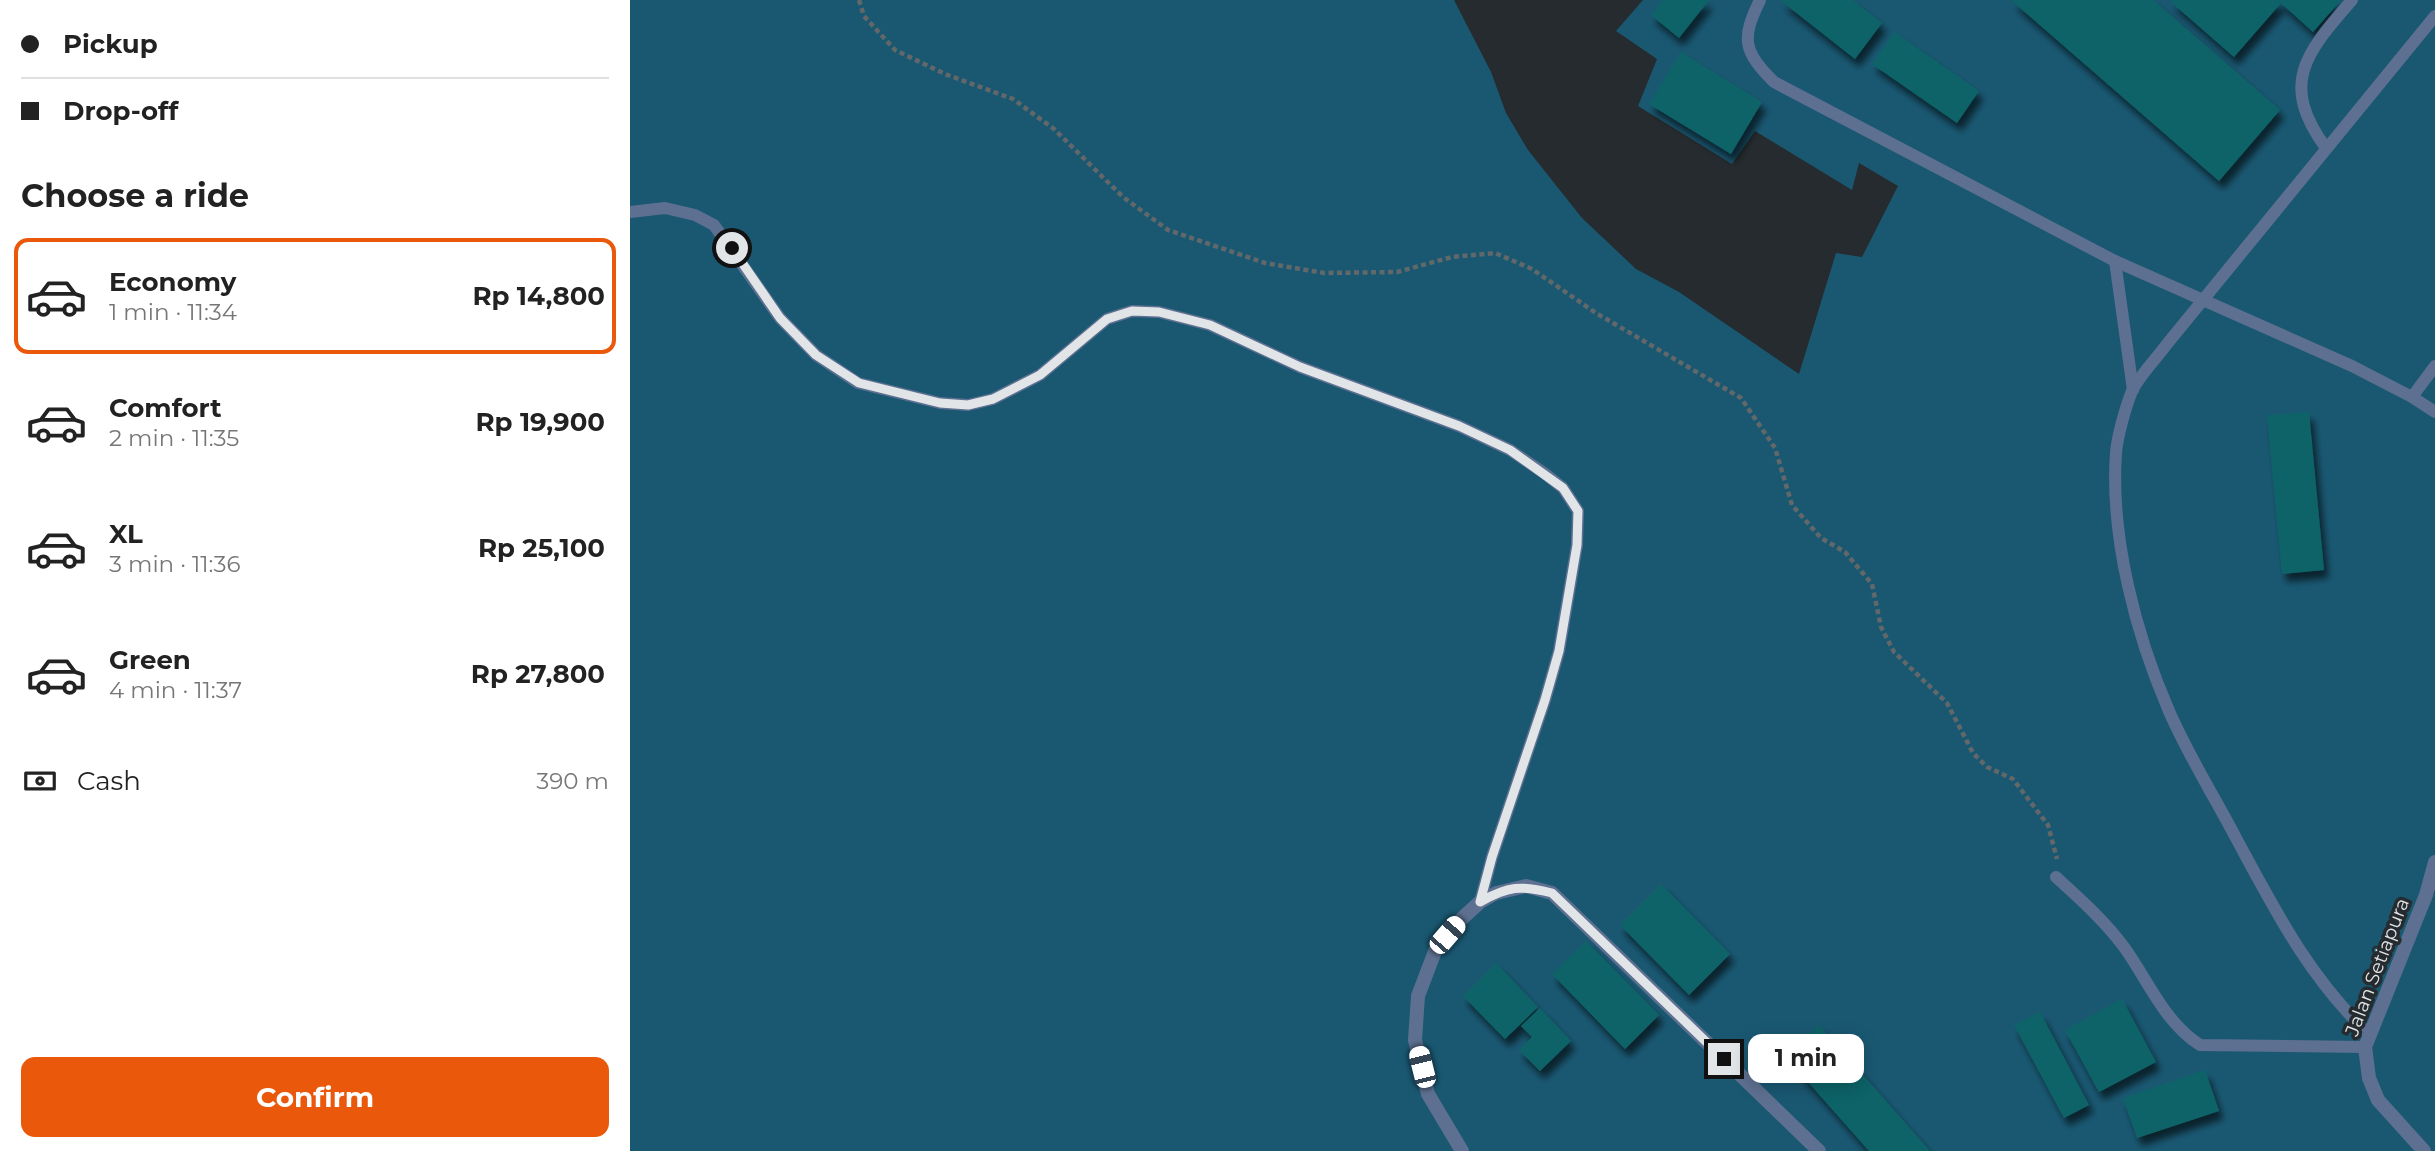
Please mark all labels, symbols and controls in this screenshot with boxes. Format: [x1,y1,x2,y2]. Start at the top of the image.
text: Pickup [63,28,158,60]
text: Drop-off [63,95,178,127]
text: Choose a ride [21,176,249,215]
route start [716,232,748,264]
icon: car [25,265,88,328]
text: Economy [109,266,236,298]
text: Rp 14,800 [472,280,605,312]
text: 1 min · 11:34 [109,298,237,326]
icon: car [25,391,88,454]
text: Comfort [109,392,221,424]
text: Rp 19,900 [475,406,605,438]
text: 2 min · 11:35 [109,424,239,452]
icon: car [25,517,88,580]
text: XL [109,518,143,550]
text: Rp 25,100 [478,532,605,564]
text: 3 min · 11:36 [109,550,240,578]
icon: car [25,643,88,706]
text: Green [109,644,191,676]
text: Rp 27,800 [471,658,605,690]
text: 4 min · 11:37 [109,676,242,704]
icon: cash [21,762,59,800]
text: Cash [77,765,141,797]
text: 390 m [536,767,609,795]
street label: Jalan Setiapura [2340,895,2414,1040]
car [1426,912,1469,958]
callout: 1 min [1748,1034,1864,1084]
route end [1708,1043,1740,1075]
car [1407,1044,1438,1090]
text: 1 min [1775,1044,1837,1072]
button: Confirm [21,1057,609,1137]

